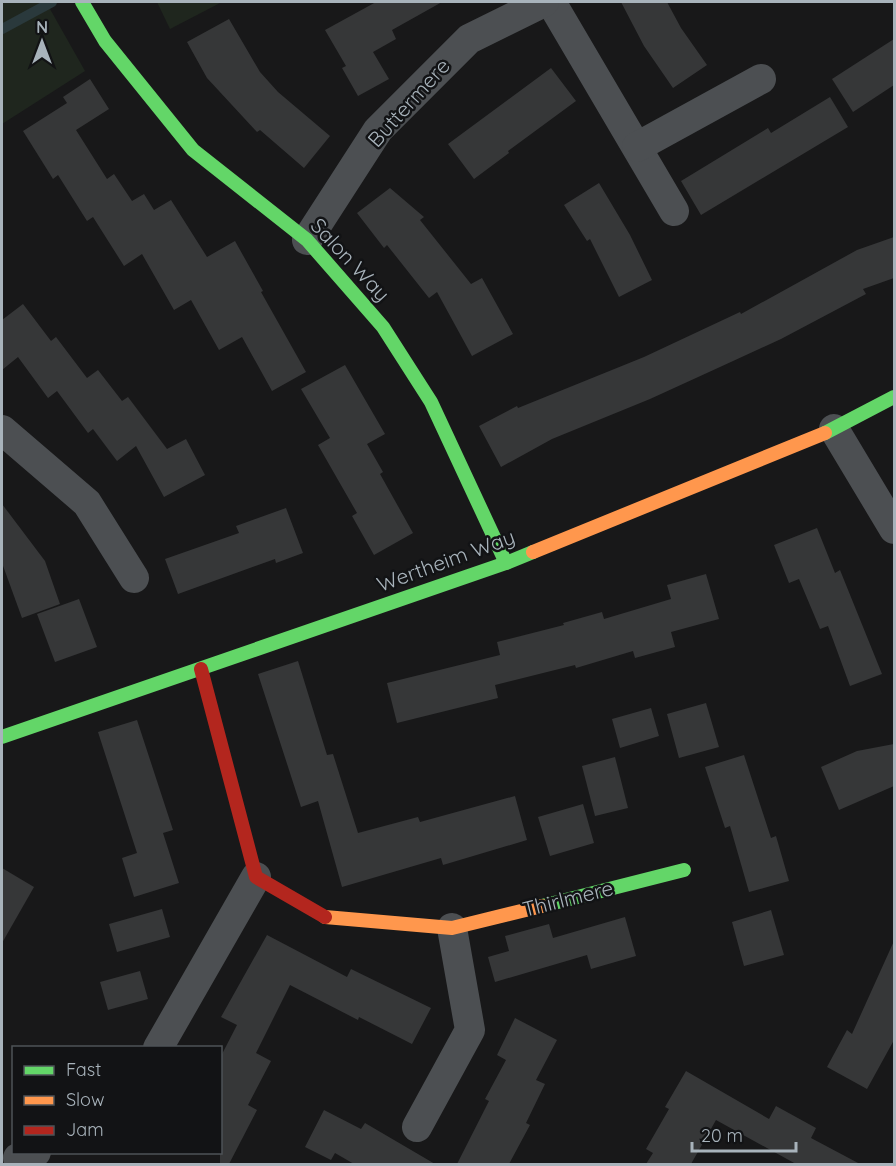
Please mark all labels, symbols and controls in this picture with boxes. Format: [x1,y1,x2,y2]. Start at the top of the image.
north arrow [12,12,72,72]
text: N [36,17,48,37]
street label: Buttermere [362,53,455,152]
street label: Salon Way [306,212,396,306]
street label: Wertheim Way [373,523,518,597]
street label: Thirlmere [520,874,616,922]
legend [12,1046,222,1154]
text: Fast [66,1058,101,1081]
text: Slow [66,1088,104,1111]
scale bar [692,1115,796,1153]
text: Jam [66,1118,104,1141]
text: 20 m [701,1124,743,1147]

